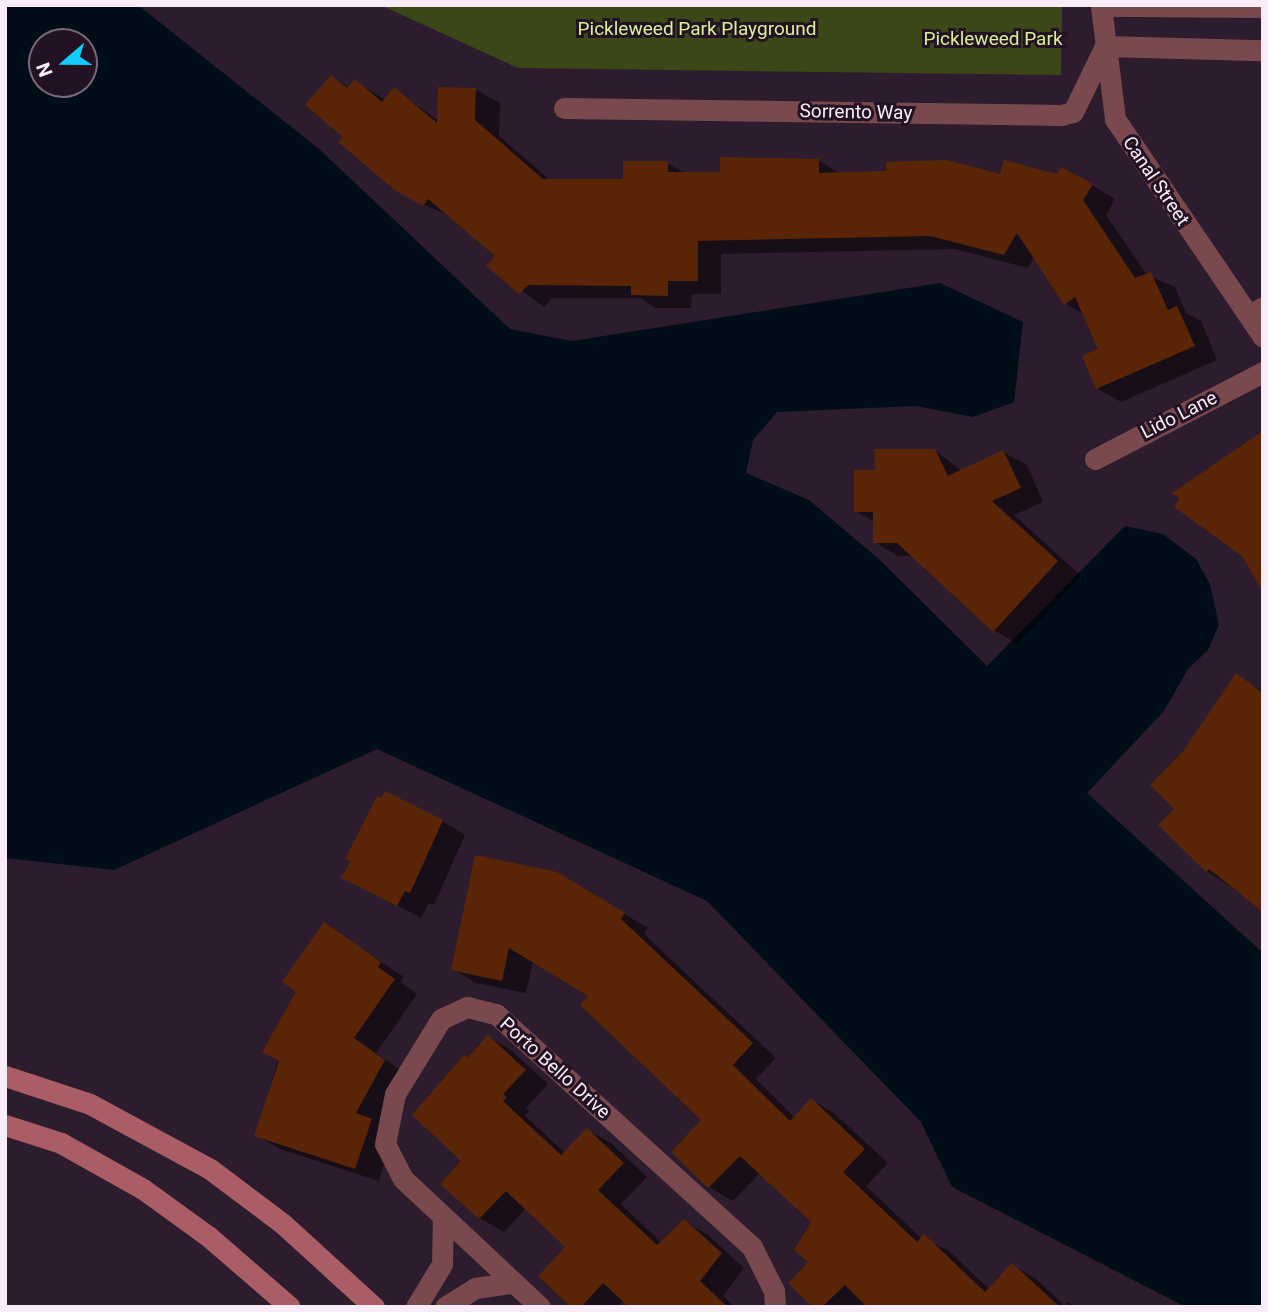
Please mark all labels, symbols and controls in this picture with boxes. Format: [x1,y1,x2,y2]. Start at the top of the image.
park label: Pickleweed Park Playground [578,18,816,40]
north arrow [28,28,98,98]
park label: Pickleweed Park [923,28,1063,50]
text: N [32,59,58,80]
street label: Sorrento Way [799,100,913,124]
street label: Canal Street [1118,132,1194,230]
street label: Lido Lane [1137,386,1221,444]
street label: Porto Bello Drive [495,1012,615,1124]

